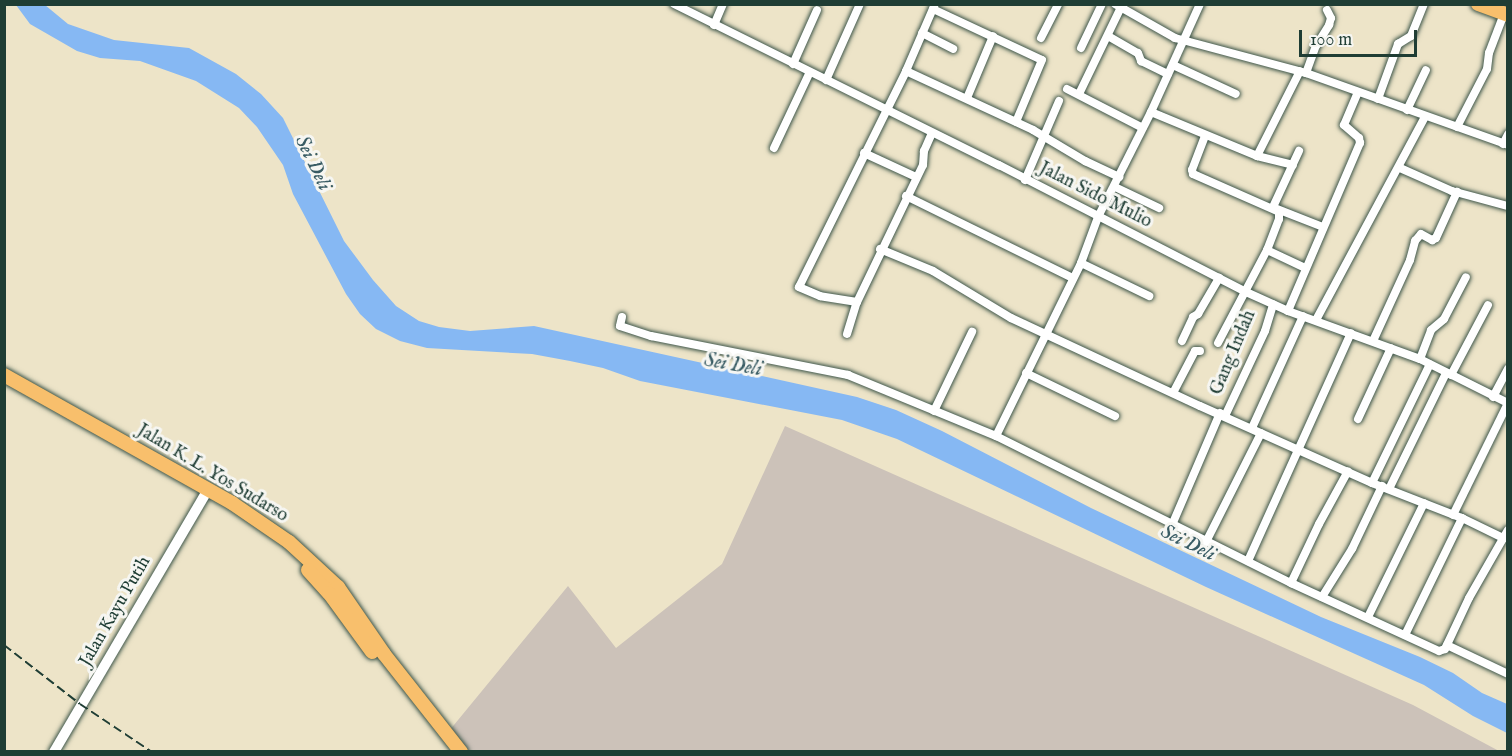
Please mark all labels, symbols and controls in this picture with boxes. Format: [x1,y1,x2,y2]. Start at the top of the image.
scale bar [1302,18,1420,56]
text: 100 m [1310,29,1352,52]
water label: Sei Deli [289,132,337,194]
street label: Jalan Sido Mulio [1035,158,1155,234]
street label: Gang Indah [1207,308,1261,398]
water label: Sei Deli [702,348,764,382]
street label: Jalan K. L. Yos Sudarso [133,420,291,528]
water label: Sei Deli [1157,519,1219,567]
street label: Jalan Kayu Putih [76,553,156,671]

